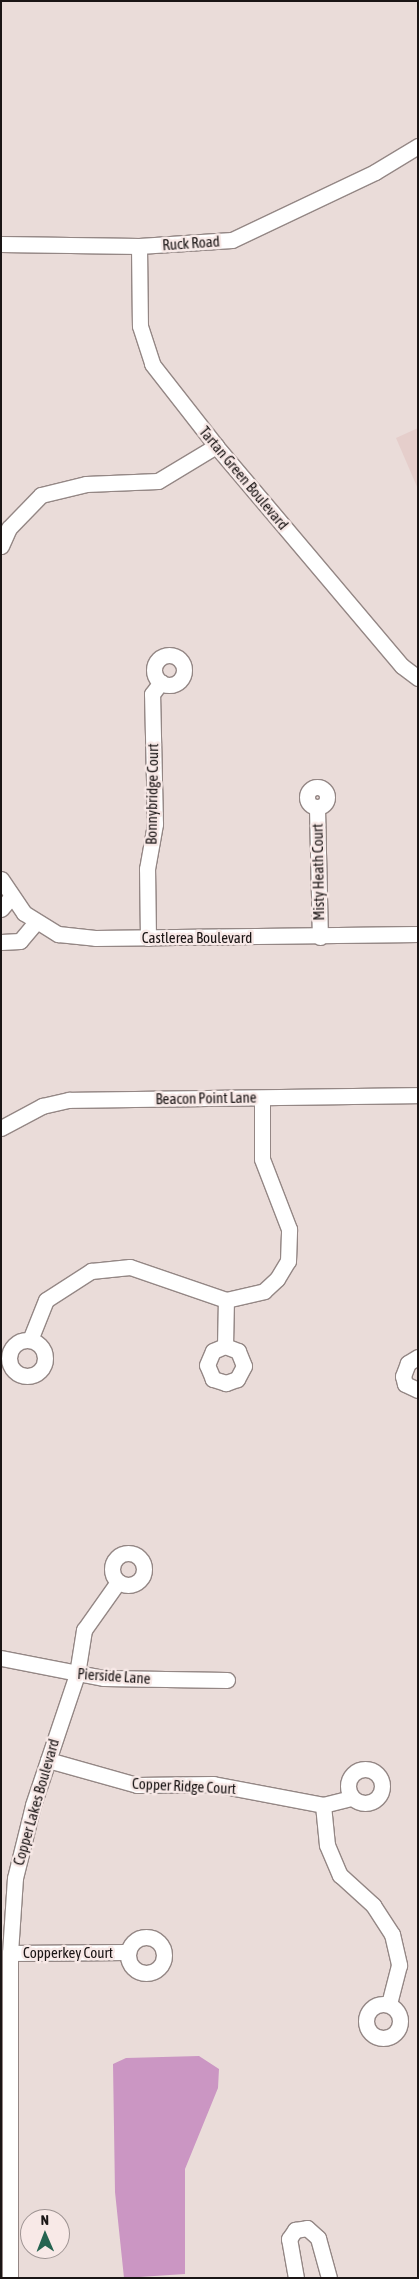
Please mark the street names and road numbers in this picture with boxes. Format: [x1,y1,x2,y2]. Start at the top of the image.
street label: Ruck Road [162,232,220,254]
street label: Tartan Green Boulevard [196,423,292,533]
street label: Bonnybridge Court [142,743,162,845]
street label: Misty Heath Court [308,823,328,921]
street label: Castlerea Boulevard [142,929,252,947]
street label: Beacon Point Lane [155,1088,257,1108]
street label: Pierside Lane [77,1664,151,1688]
street label: Copper Lakes Boulevard [9,1737,63,1867]
street label: Copper Ridge Court [132,1774,236,1798]
street label: Copperkey Court [23,1944,113,1962]

